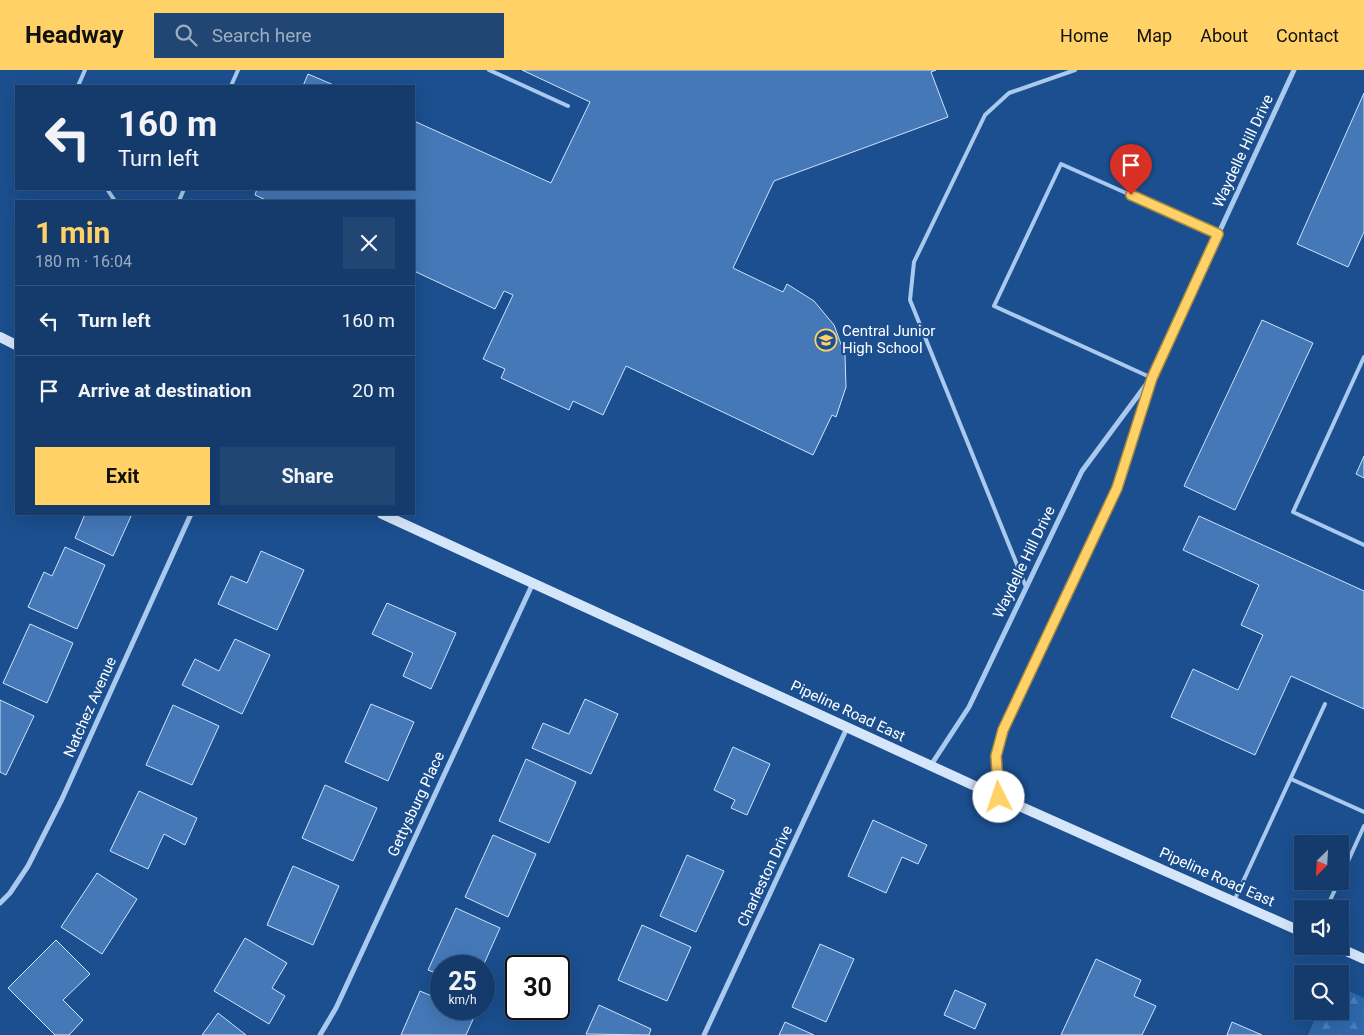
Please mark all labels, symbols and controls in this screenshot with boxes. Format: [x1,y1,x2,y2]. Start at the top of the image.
search box [154,13,504,58]
text: Headway [25,21,124,49]
icon: search [172,21,200,49]
text: Search here [212,24,312,47]
text: Home [1060,25,1109,46]
text: Map [1137,25,1172,46]
text: About [1200,25,1248,46]
text: Contact [1276,25,1339,46]
street label: Waydelle Hill Drive [1209,92,1277,210]
text: 160 m [118,104,217,145]
icon: left [35,105,100,170]
pin [1110,144,1152,195]
text: Turn left [118,146,199,171]
icon: arrive [1117,151,1145,179]
text: 1 min [35,215,110,250]
button: close [343,217,395,269]
text: 180 m · 16:04 [35,252,132,271]
icon: left [35,307,63,335]
text: Turn left [78,309,151,332]
text: 160 m [342,309,395,332]
place label: Central Junior High School [842,322,935,357]
school or university icon: Central Junior High School [814,328,838,352]
icon: arrive [35,377,63,405]
text: Arrive at destination [78,379,251,402]
text: 20 m [352,379,395,402]
button: Exit [35,447,210,505]
button: Share [220,447,395,505]
street label: Waydelle Hill Drive [989,503,1059,621]
street label: Natchez Avenue [60,654,120,760]
street label: Pipeline Road East [788,677,908,745]
street label: Gettysburg Place [384,749,448,859]
position arrow [972,770,1024,822]
street label: Charleston Drive [734,822,796,929]
north arrow [1294,835,1349,890]
map controls [1294,835,1349,1020]
street label: Pipeline Road East [1157,844,1277,911]
button: sound [1294,900,1349,955]
speed limit sign: 30 [505,955,570,1020]
button: search [1294,965,1349,1020]
text: 25 [448,967,477,996]
text: km/h [448,993,477,1007]

